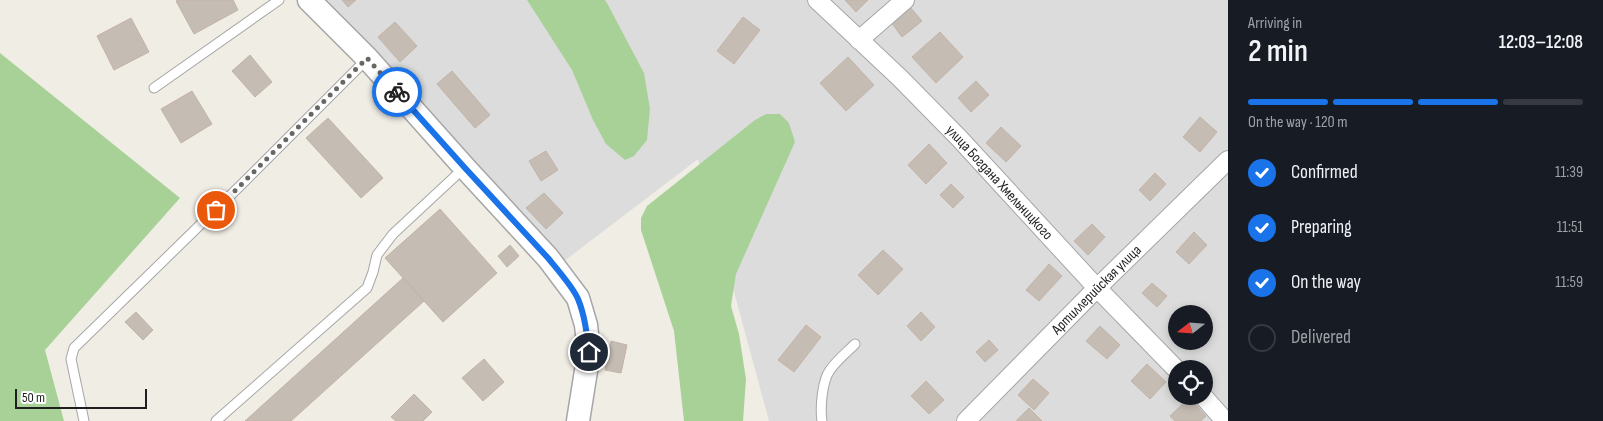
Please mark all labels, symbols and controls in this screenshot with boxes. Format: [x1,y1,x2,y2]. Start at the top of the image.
text: Arriving in [1248,14,1302,33]
text: 12:03–12:08 [1499,31,1583,54]
text: 2 min [1248,32,1308,71]
courier [372,67,422,117]
icon: bike [383,78,411,106]
text: On the way · 120 m [1248,113,1347,132]
street label: улица Богдана Хмельницкого [941,121,1057,244]
icon: check [1248,159,1276,187]
text: Confirmed [1291,161,1358,184]
text: 11:39 [1555,163,1583,182]
pin [195,189,237,231]
icon: bag [202,196,230,224]
icon: check [1248,214,1276,242]
text: Preparing [1291,216,1352,239]
text: 11:51 [1557,218,1583,237]
street label: Артиллерийская улица [1047,241,1146,339]
icon: check [1248,269,1276,297]
text: On the way [1291,271,1361,294]
text: 11:59 [1555,273,1583,292]
north arrow [1168,305,1212,350]
map controls [1168,305,1213,405]
text: Delivered [1291,326,1351,349]
pin [568,331,610,373]
icon: home [575,338,603,366]
button: locate [1168,360,1213,405]
scale bar [15,386,148,409]
text: 50 m [22,389,45,406]

